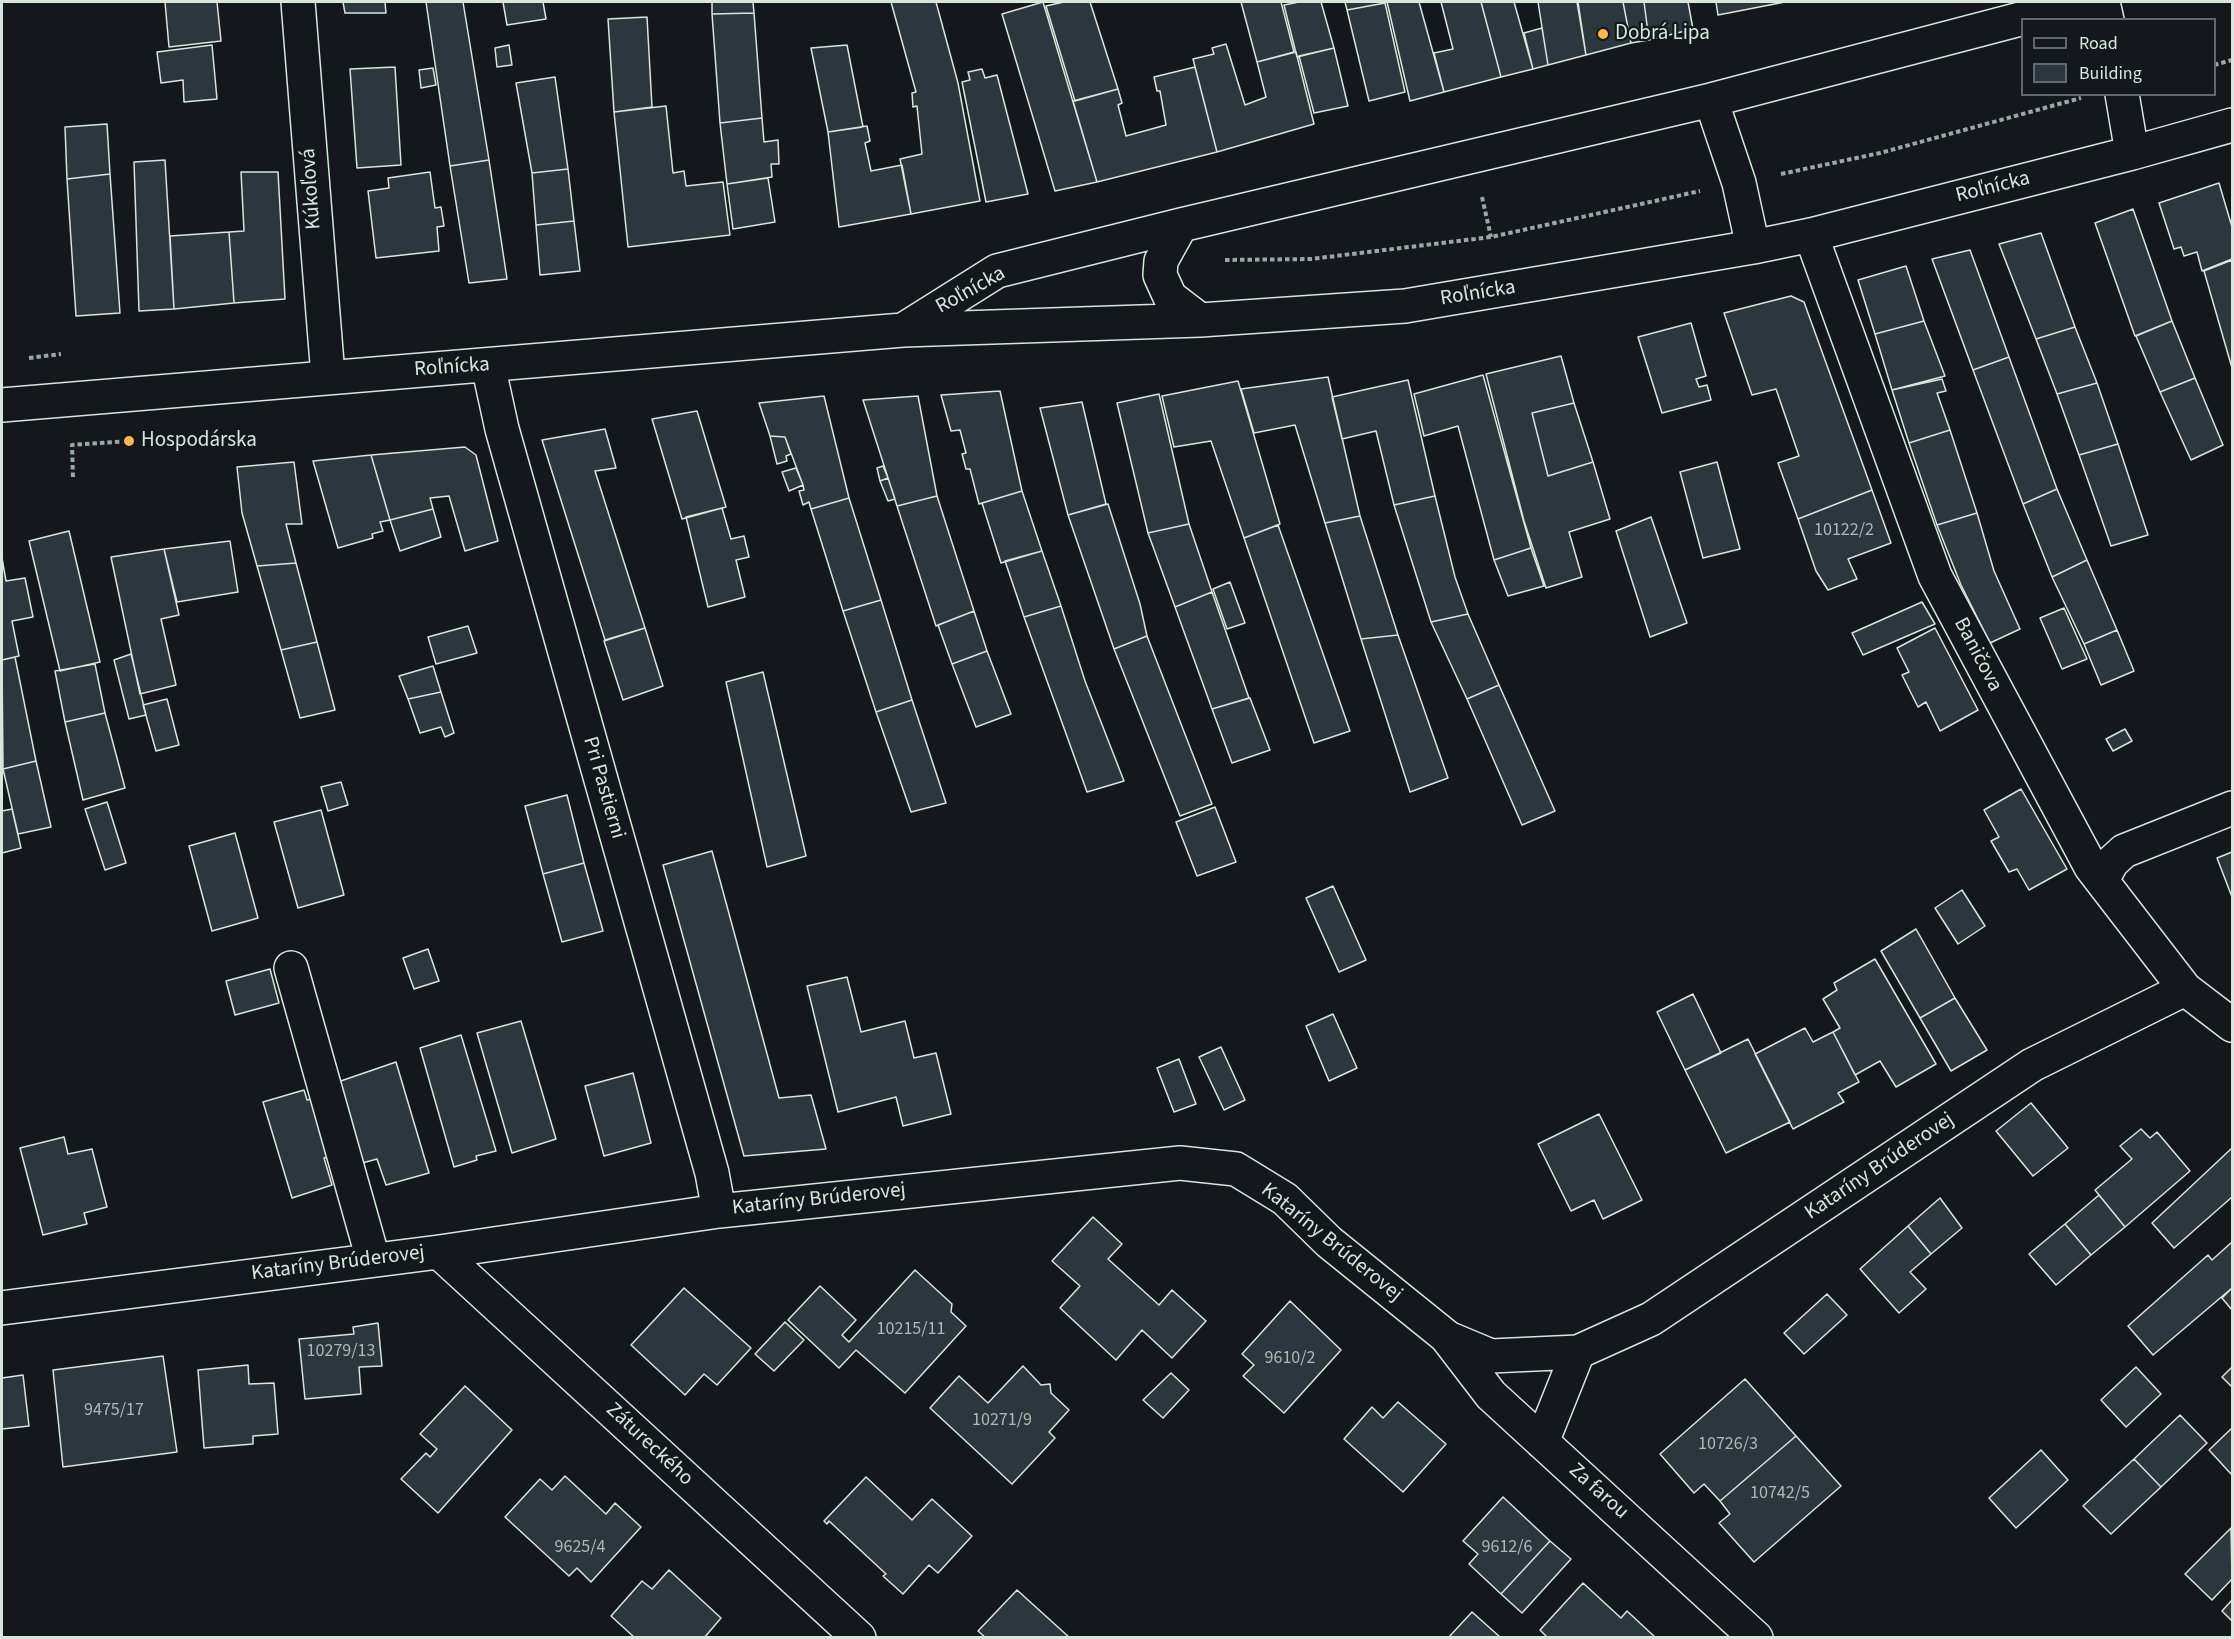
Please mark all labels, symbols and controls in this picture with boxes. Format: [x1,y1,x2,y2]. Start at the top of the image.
legend [2021,18,2216,96]
place label: Dobrá Lipa [1615,21,1710,47]
marker: Dobrá Lipa [1596,27,1610,41]
text: Road [2079,31,2118,56]
text: Building [2079,61,2142,86]
street label: Kúkoľová [297,147,327,231]
street label: Roľnícka [1953,167,2033,209]
street label: Roľnícka [932,262,1010,320]
street label: Roľnícka [1439,276,1517,312]
street label: Roľnícka [413,353,491,383]
place label: Hospodárska [141,428,257,454]
marker: Hospodárska [122,434,136,448]
house number: 10122/2 [1814,520,1874,542]
street label: Baničova [1947,614,2007,696]
street label: Pri Pastierni [576,734,630,842]
street label: Kataríny Brúderovej [1801,1108,1959,1226]
street label: Kataríny Brúderovej [731,1178,907,1222]
street label: Kataríny Brúderovej [1255,1178,1407,1308]
street label: Kataríny Brúderovej [250,1241,426,1287]
house number: 10215/11 [877,1319,945,1341]
house number: 10279/13 [307,1341,375,1363]
house number: 9610/2 [1264,1348,1316,1370]
street label: Zátureckého [600,1398,698,1492]
house number: 9475/17 [84,1400,144,1422]
house number: 10271/9 [972,1410,1032,1432]
house number: 10726/3 [1698,1434,1758,1456]
street label: Za farou [1563,1459,1633,1525]
house number: 10742/5 [1750,1483,1810,1505]
house number: 9625/4 [554,1537,606,1559]
house number: 9612/6 [1481,1537,1533,1559]

